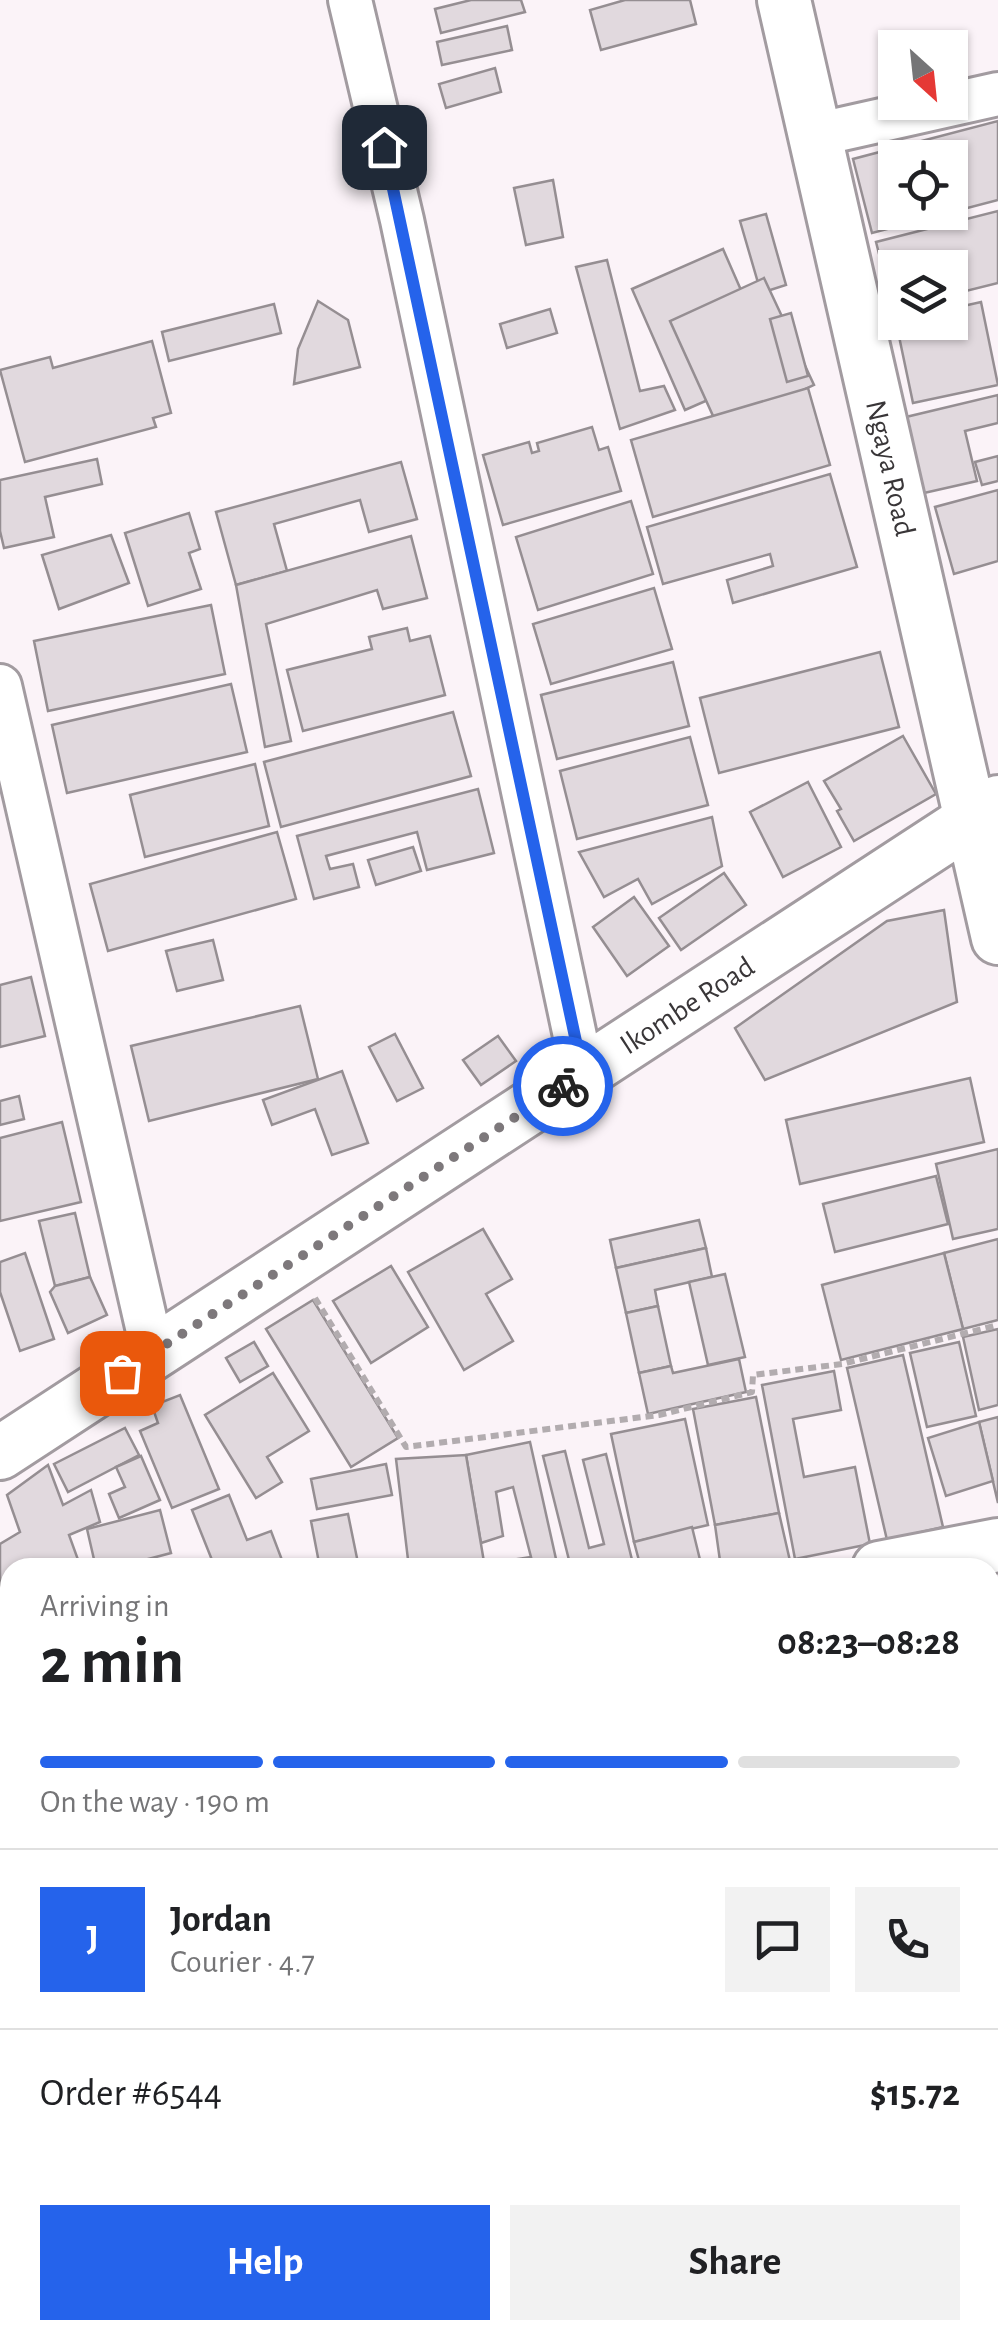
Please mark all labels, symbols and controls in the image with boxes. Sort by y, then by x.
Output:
north arrow [878,30,968,120]
map controls [878,30,968,340]
pin [342,105,427,190]
icon: home [357,120,412,175]
button: locate [878,140,968,230]
button: layers [878,250,968,340]
street label: Ngaya Road [860,397,920,539]
street label: Ikombe Road [615,951,760,1060]
courier [513,1036,613,1136]
icon: bike [536,1059,591,1114]
pin [80,1331,165,1416]
icon: bag [95,1346,150,1401]
text: Arriving in [40,1590,169,1622]
text: 08:23–08:28 [777,1624,960,1662]
text: 2 min [40,1630,184,1695]
text: On the way · 190 m [40,1786,270,1818]
button: chat [725,1887,830,1992]
button: phone [855,1887,960,1992]
text: Jordan [170,1901,272,1939]
text: J [86,1920,99,1958]
text: Courier · 4.7 [170,1946,315,1978]
text: Order #6544 [40,2075,222,2113]
text: $15.72 [870,2075,960,2113]
button: Help [40,2205,490,2320]
button: Share [510,2205,960,2320]

